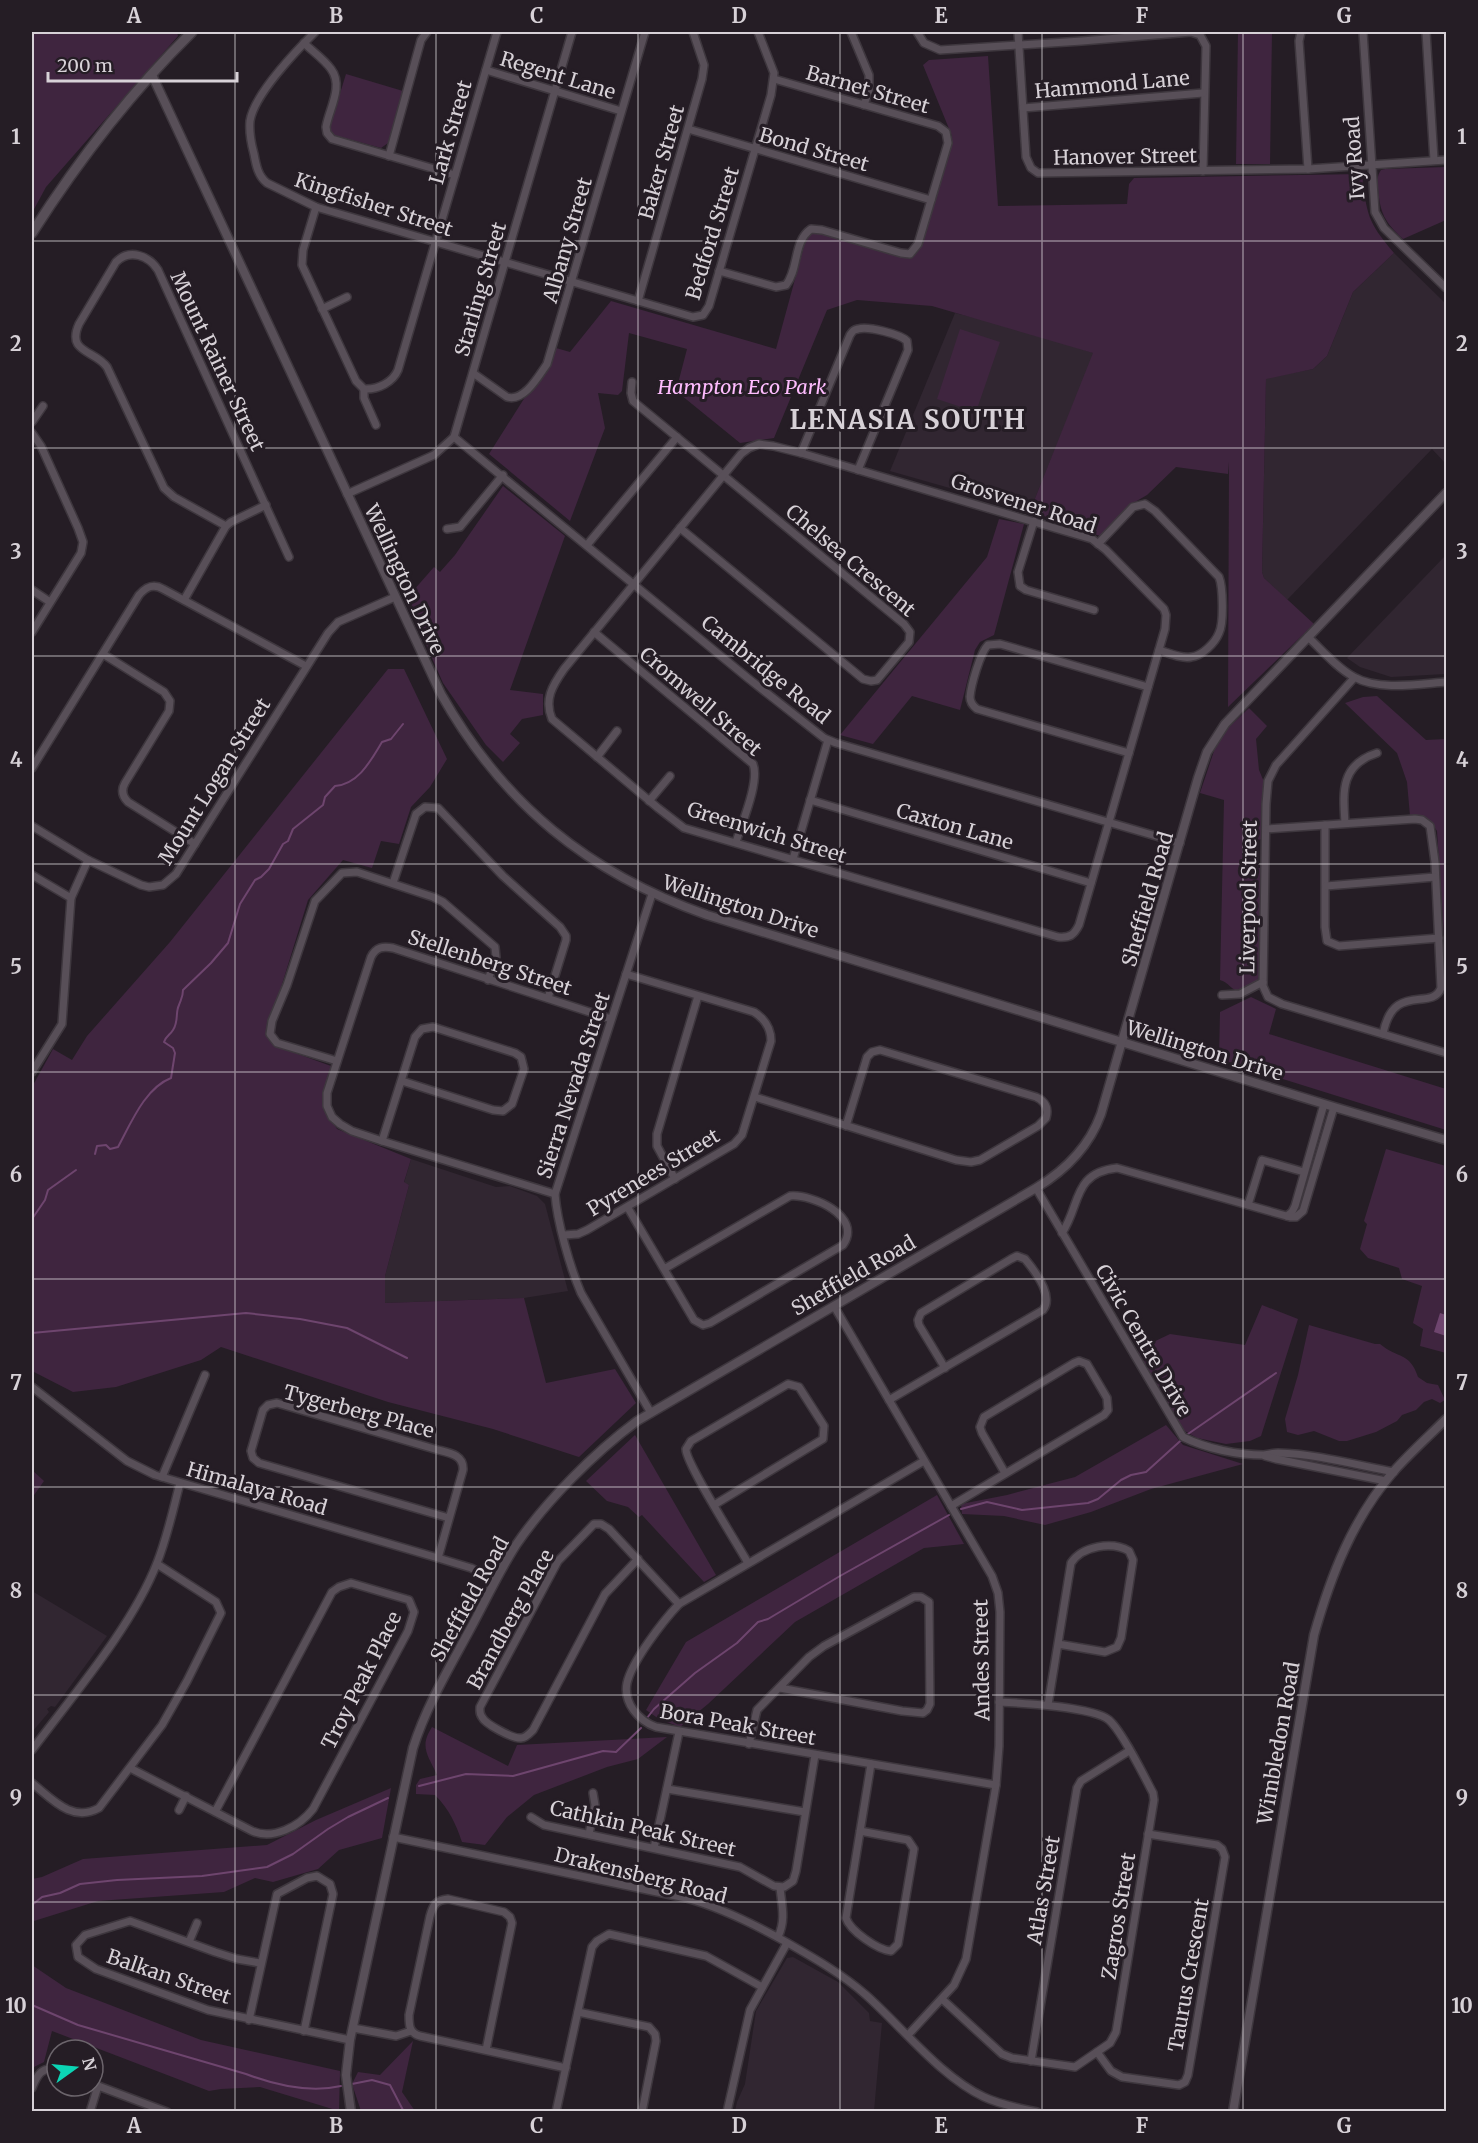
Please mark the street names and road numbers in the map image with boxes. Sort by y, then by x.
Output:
street label: Regent Lane [497,46,619,104]
street label: Barnet Street [803,59,933,119]
street label: Hammond Lane [1034,65,1190,103]
street label: Lark Street [423,77,477,187]
street label: Baker Street [633,102,689,222]
street label: Ivy Road [1339,115,1369,201]
street label: Bond Street [756,121,872,177]
street label: Hanover Street [1053,142,1197,170]
street label: Bedford Street [680,163,744,303]
street label: Kingfisher Street [292,167,456,241]
street label: Albany Street [537,174,597,307]
street label: Starling Street [449,219,511,359]
street label: Mount Rainer Street [165,267,271,455]
street label: Grosvener Road [948,468,1100,538]
street label: Wellington Drive [359,499,451,658]
street label: Chelsea Crescent [781,499,921,622]
street label: Cambridge Road [697,609,835,729]
street label: Cromwell Street [635,641,767,761]
street label: Mount Logan Street [153,693,275,869]
street label: Greenwich Street [684,796,850,868]
street label: Caxton Lane [894,797,1016,855]
street label: Liverpool Street [1234,820,1262,974]
street label: Sheffield Road [1116,829,1178,969]
street label: Wellington Drive [659,869,822,943]
street label: Stellenberg Street [405,924,575,1000]
street label: Sierra Nevada Street [531,988,615,1181]
street label: Wellington Drive [1123,1014,1286,1086]
street label: Pyrenees Street [582,1122,724,1221]
street label: Sheffield Road [786,1229,920,1321]
street label: Civic Centre Drive [1090,1260,1198,1420]
street label: Tygerberg Place [281,1379,437,1443]
street label: Himalaya Road [184,1456,330,1520]
street label: Sheffield Road [424,1532,514,1666]
street label: Brandberg Place [461,1545,559,1693]
street label: Andes Street [967,1599,995,1722]
street label: Troy Peak Place [316,1607,406,1753]
street label: Wimbledon Road [1251,1660,1305,1827]
street label: Bora Peak Street [658,1698,818,1750]
street label: Cathkin Peak Street [548,1794,739,1862]
street label: Atlas Street [1021,1833,1065,1947]
street label: Drakensberg Road [552,1841,730,1909]
street label: Zagros Street [1096,1851,1140,1981]
street label: Taurus Crescent [1162,1896,1214,2054]
street label: Balkan Street [104,1943,235,2009]

